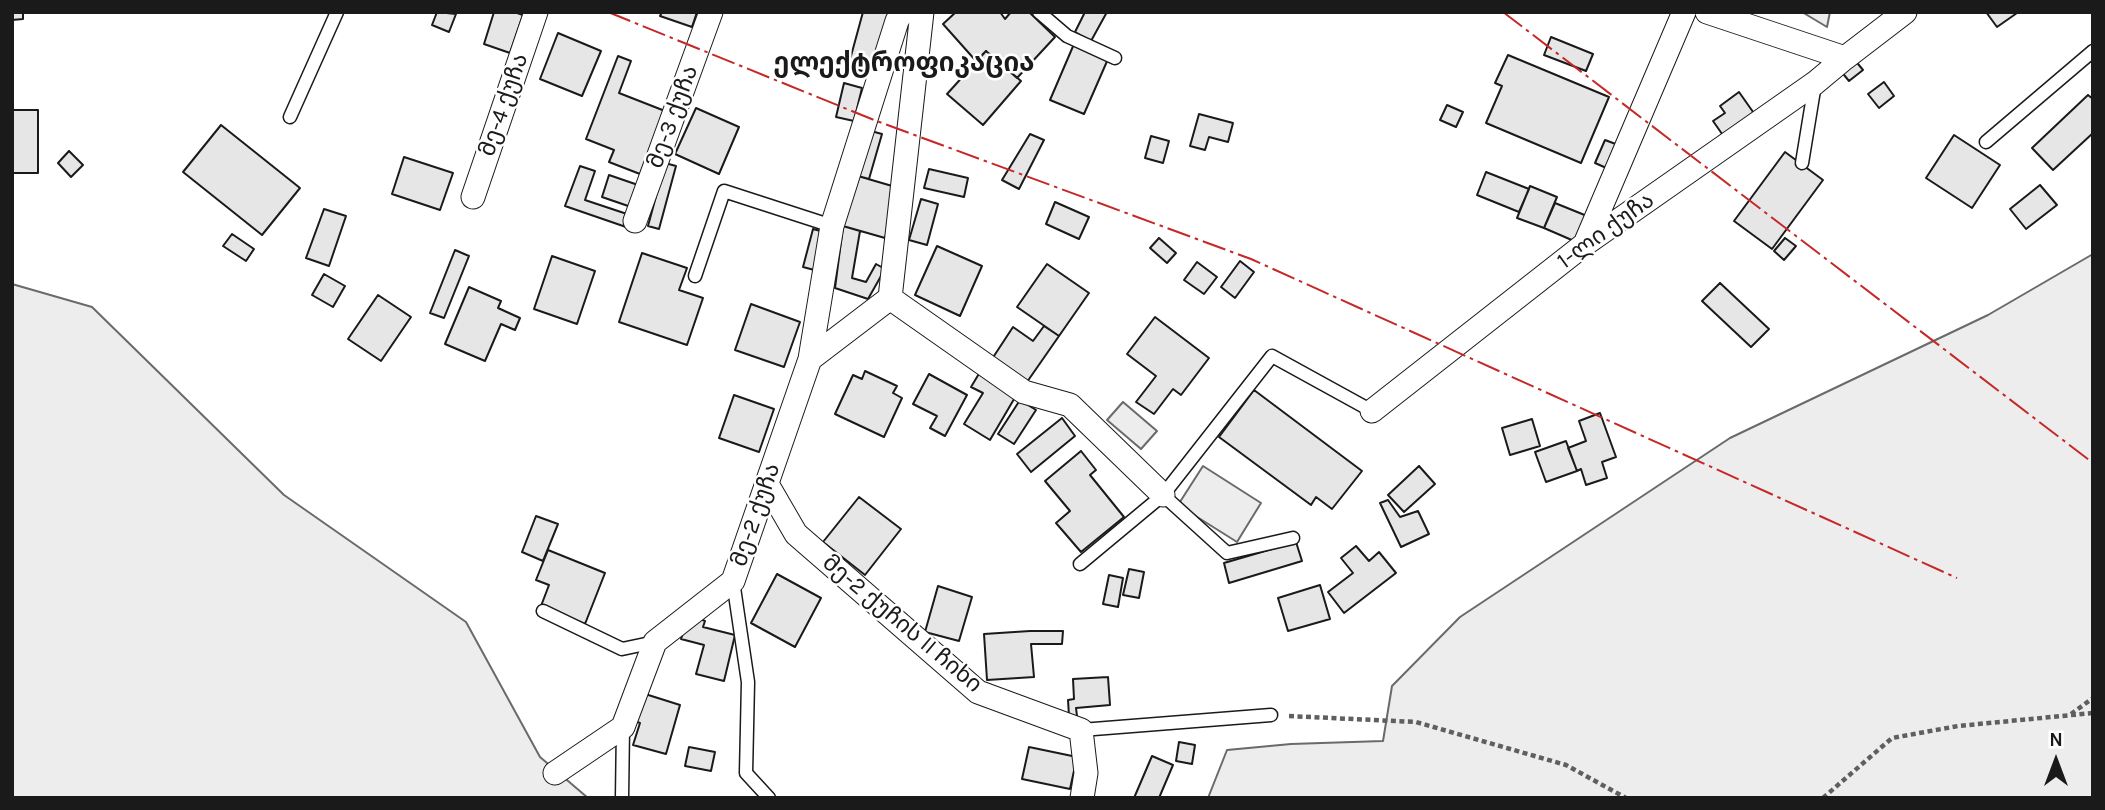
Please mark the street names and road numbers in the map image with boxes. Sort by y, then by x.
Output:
street label: მე-4 ქუჩა [474,50,534,160]
street label: მე-3 ქუჩა [642,62,704,172]
street label: 1-ლი ქუჩა [1552,187,1660,275]
street label: მე-2 ქუჩა [725,460,787,570]
street label: მე-2 ქუჩის II ჩიხი [817,549,987,699]

